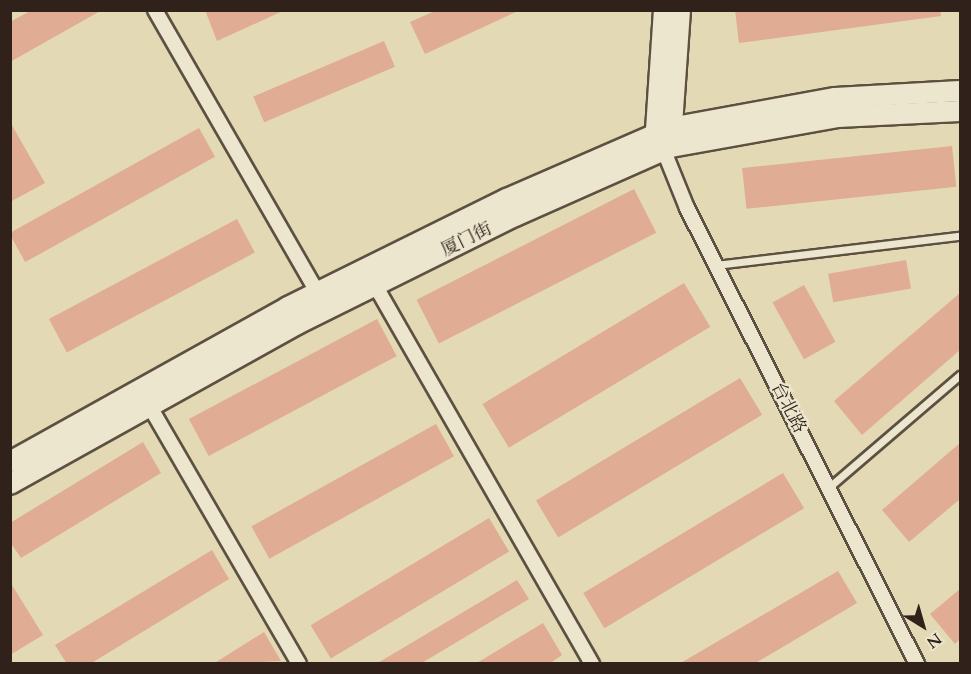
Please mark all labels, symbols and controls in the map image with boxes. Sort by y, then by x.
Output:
street label: 厦门街 [438,218,496,262]
street label: 台北路 [766,379,810,437]
north arrow [893,596,953,656]
text: N [922,627,946,653]

